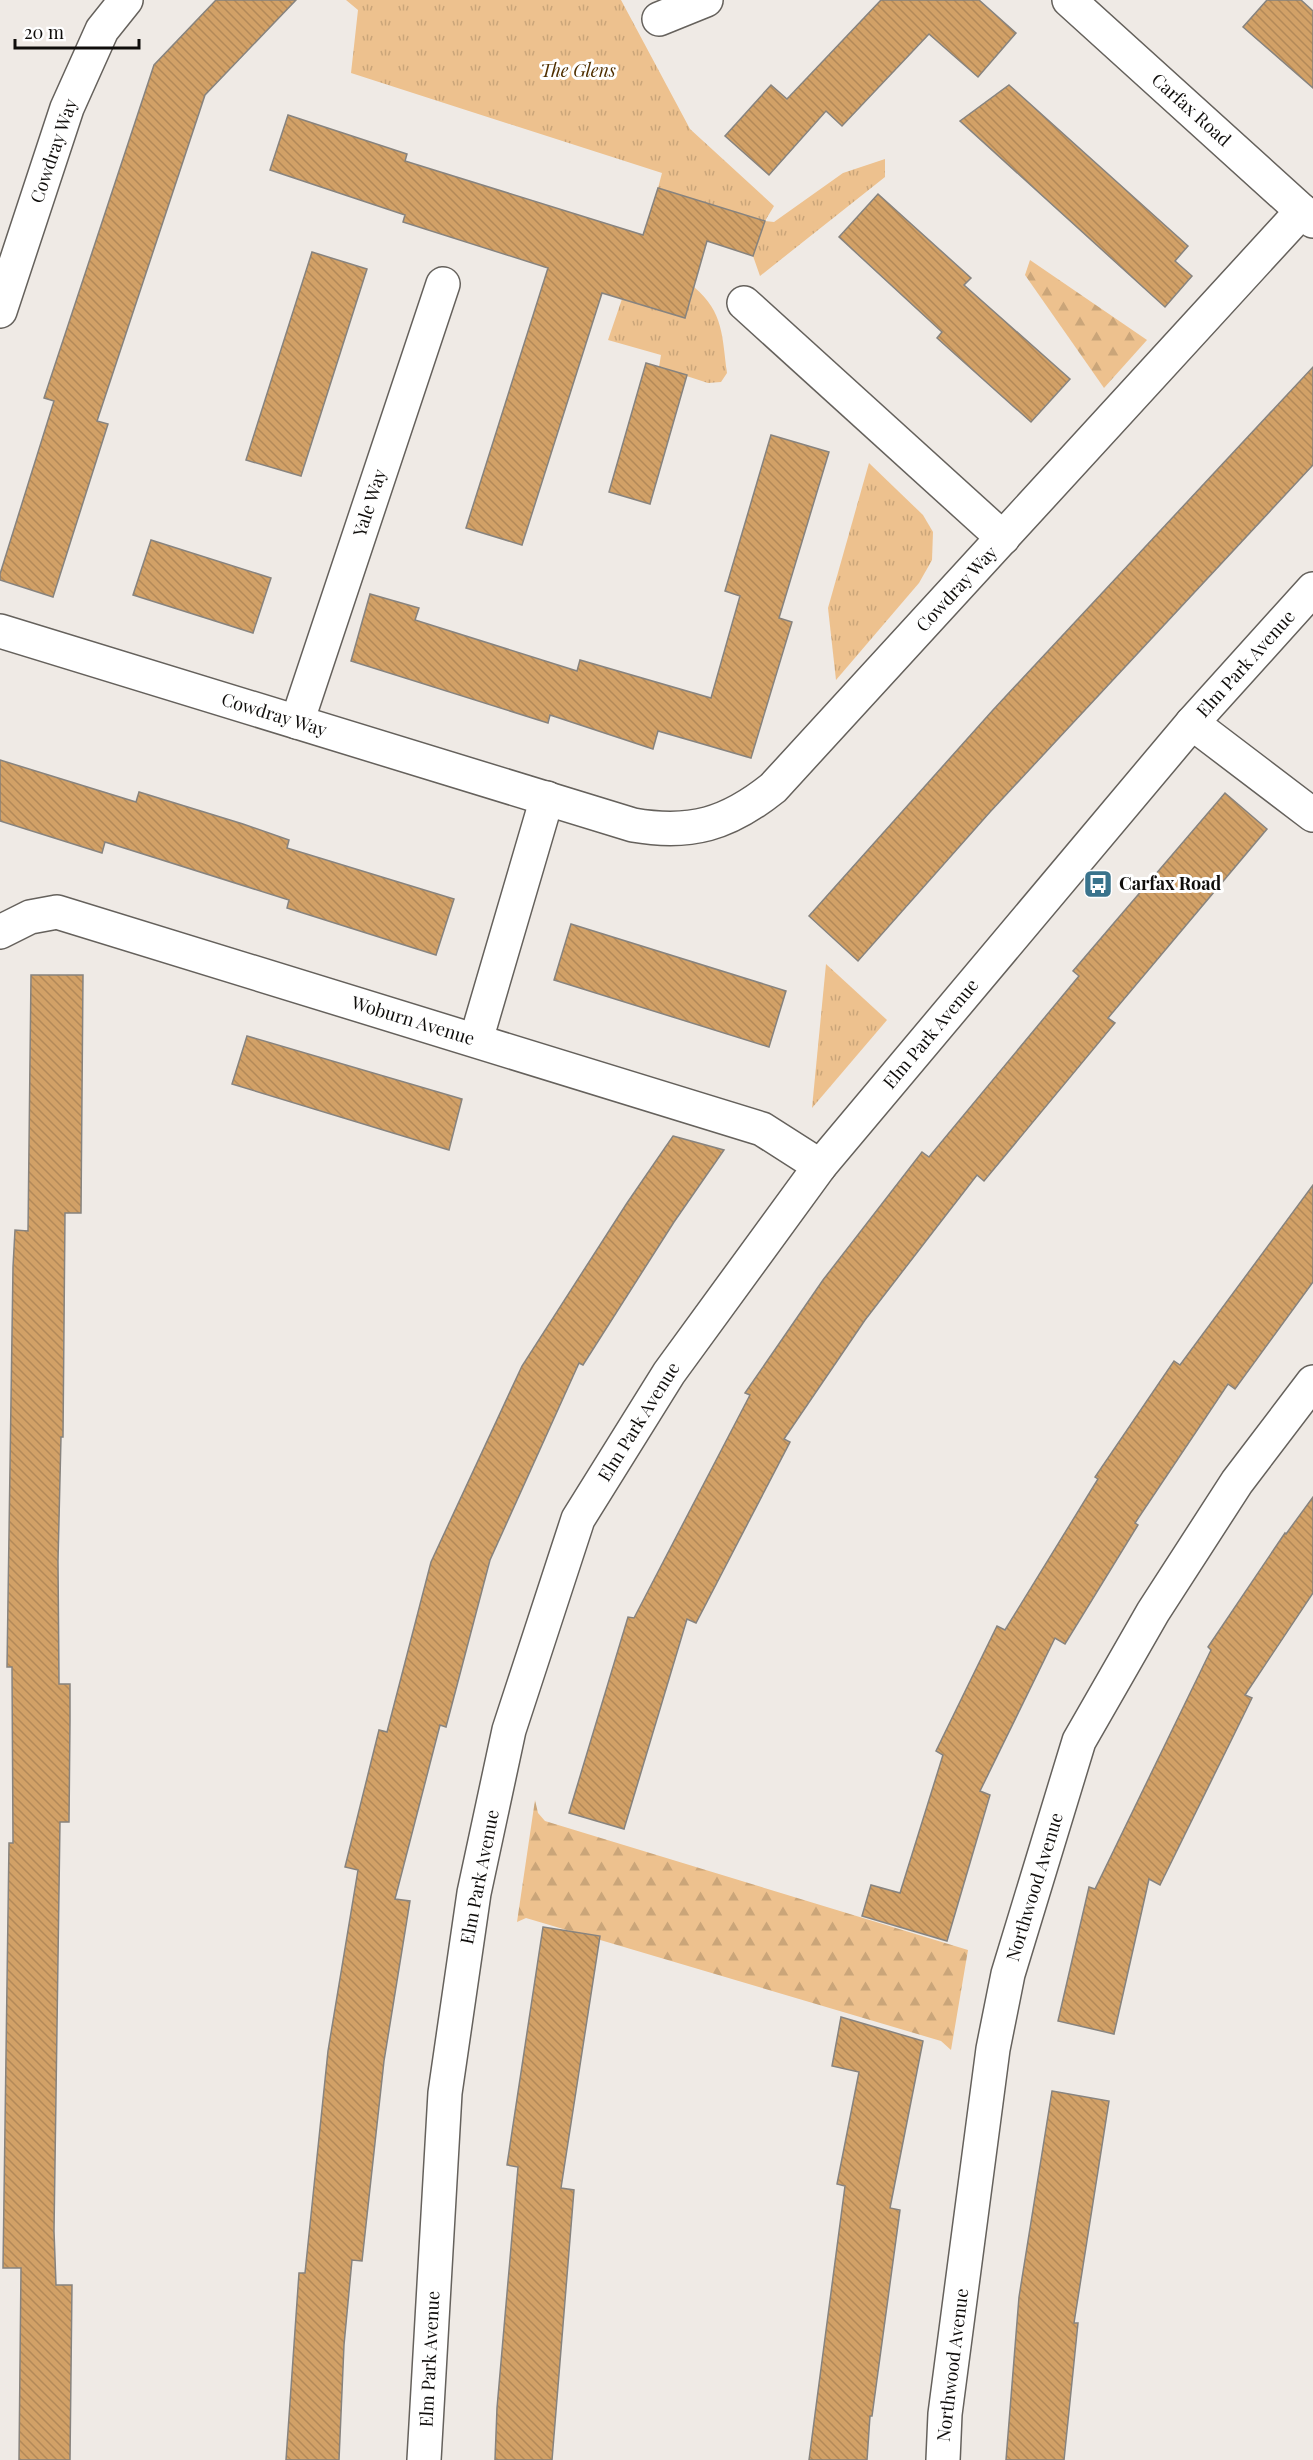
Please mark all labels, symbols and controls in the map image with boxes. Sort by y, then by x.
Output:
scale bar [15,12,140,50]
text: 20 m [24,20,64,44]
park label: The Glens [540,58,616,82]
street label: Carfax Road [1147,67,1237,152]
street label: Cowdray Way [24,95,82,206]
street label: Yale Way [347,466,391,541]
street label: Cowdray Way [910,540,1002,636]
street label: Elm Park Avenue [1191,605,1300,722]
street label: Cowdray Way [219,687,330,741]
bus stop icon: Carfax Road [1082,868,1114,900]
place label: Carfax Road [1119,871,1222,895]
street label: Elm Park Avenue [877,973,983,1093]
street label: Woburn Avenue [348,990,478,1050]
street label: Elm Park Avenue [592,1357,685,1486]
street label: Elm Park Avenue [454,1807,504,1946]
street label: Northwood Avenue [1000,1809,1068,1964]
street label: Northwood Avenue [931,2287,973,2443]
street label: Elm Park Avenue [413,2290,445,2428]

